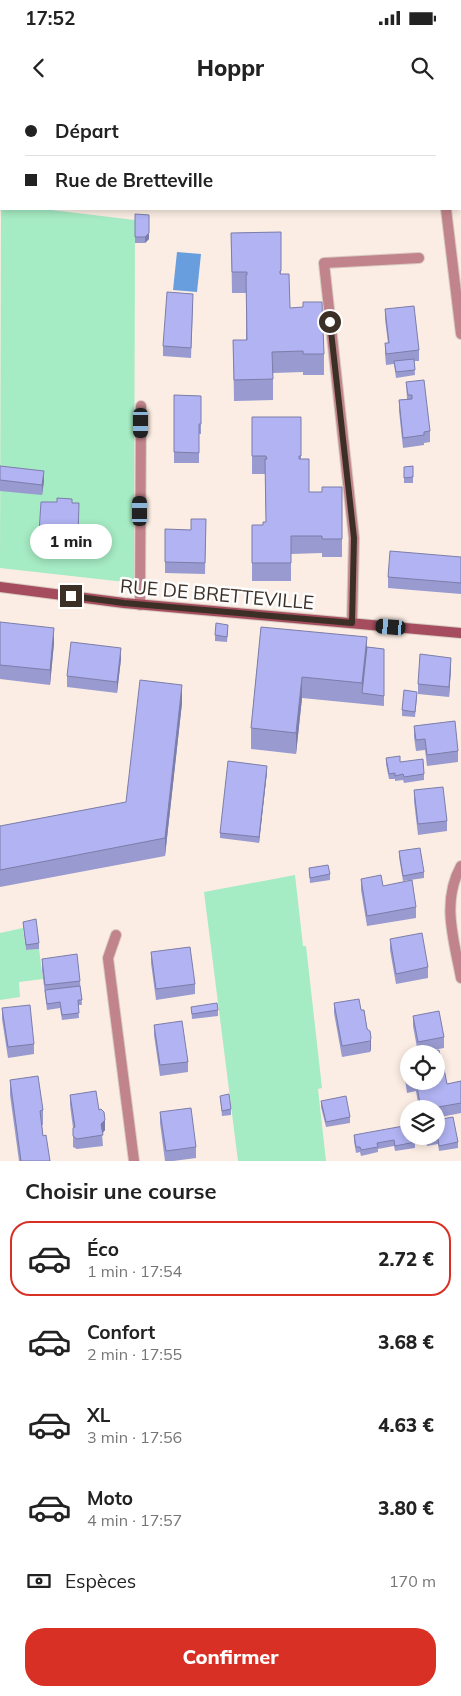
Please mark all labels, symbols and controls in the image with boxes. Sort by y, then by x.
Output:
text: 17:52 [25,6,75,30]
icon: back [25,54,53,82]
text: Hoppr [197,54,264,82]
icon: search [408,54,436,82]
text: Départ [55,119,119,143]
text: Rue de Bretteville [55,168,213,192]
route start [319,311,341,333]
car [133,408,148,438]
car [132,496,147,526]
callout: 1 min [30,524,112,558]
text: 1 min [50,531,92,551]
street label: RUE DE BRETTEVILLE [119,574,315,614]
route end [60,585,82,607]
car [375,618,406,636]
map controls [400,1045,445,1145]
button: locate [400,1045,445,1090]
button: layers [400,1100,445,1145]
text: Choisir une course [25,1177,217,1205]
icon: car [27,1236,72,1281]
text: Éco [87,1237,119,1261]
text: 2.72 € [378,1247,434,1271]
text: 1 min · 17:54 [87,1261,182,1281]
icon: car [27,1319,72,1364]
text: Confort [87,1320,155,1344]
text: 3.68 € [378,1330,434,1354]
text: 2 min · 17:55 [87,1344,182,1364]
icon: car [27,1402,72,1447]
text: XL [87,1403,110,1427]
text: 4.63 € [378,1413,434,1437]
text: 3 min · 17:56 [87,1427,182,1447]
icon: car [27,1485,72,1530]
text: Moto [87,1486,133,1510]
text: 3.80 € [378,1496,434,1520]
text: 4 min · 17:57 [87,1510,182,1530]
icon: cash [25,1567,53,1595]
text: Espèces [65,1569,136,1593]
text: 170 m [389,1571,436,1591]
button: Confirmer [25,1628,436,1686]

